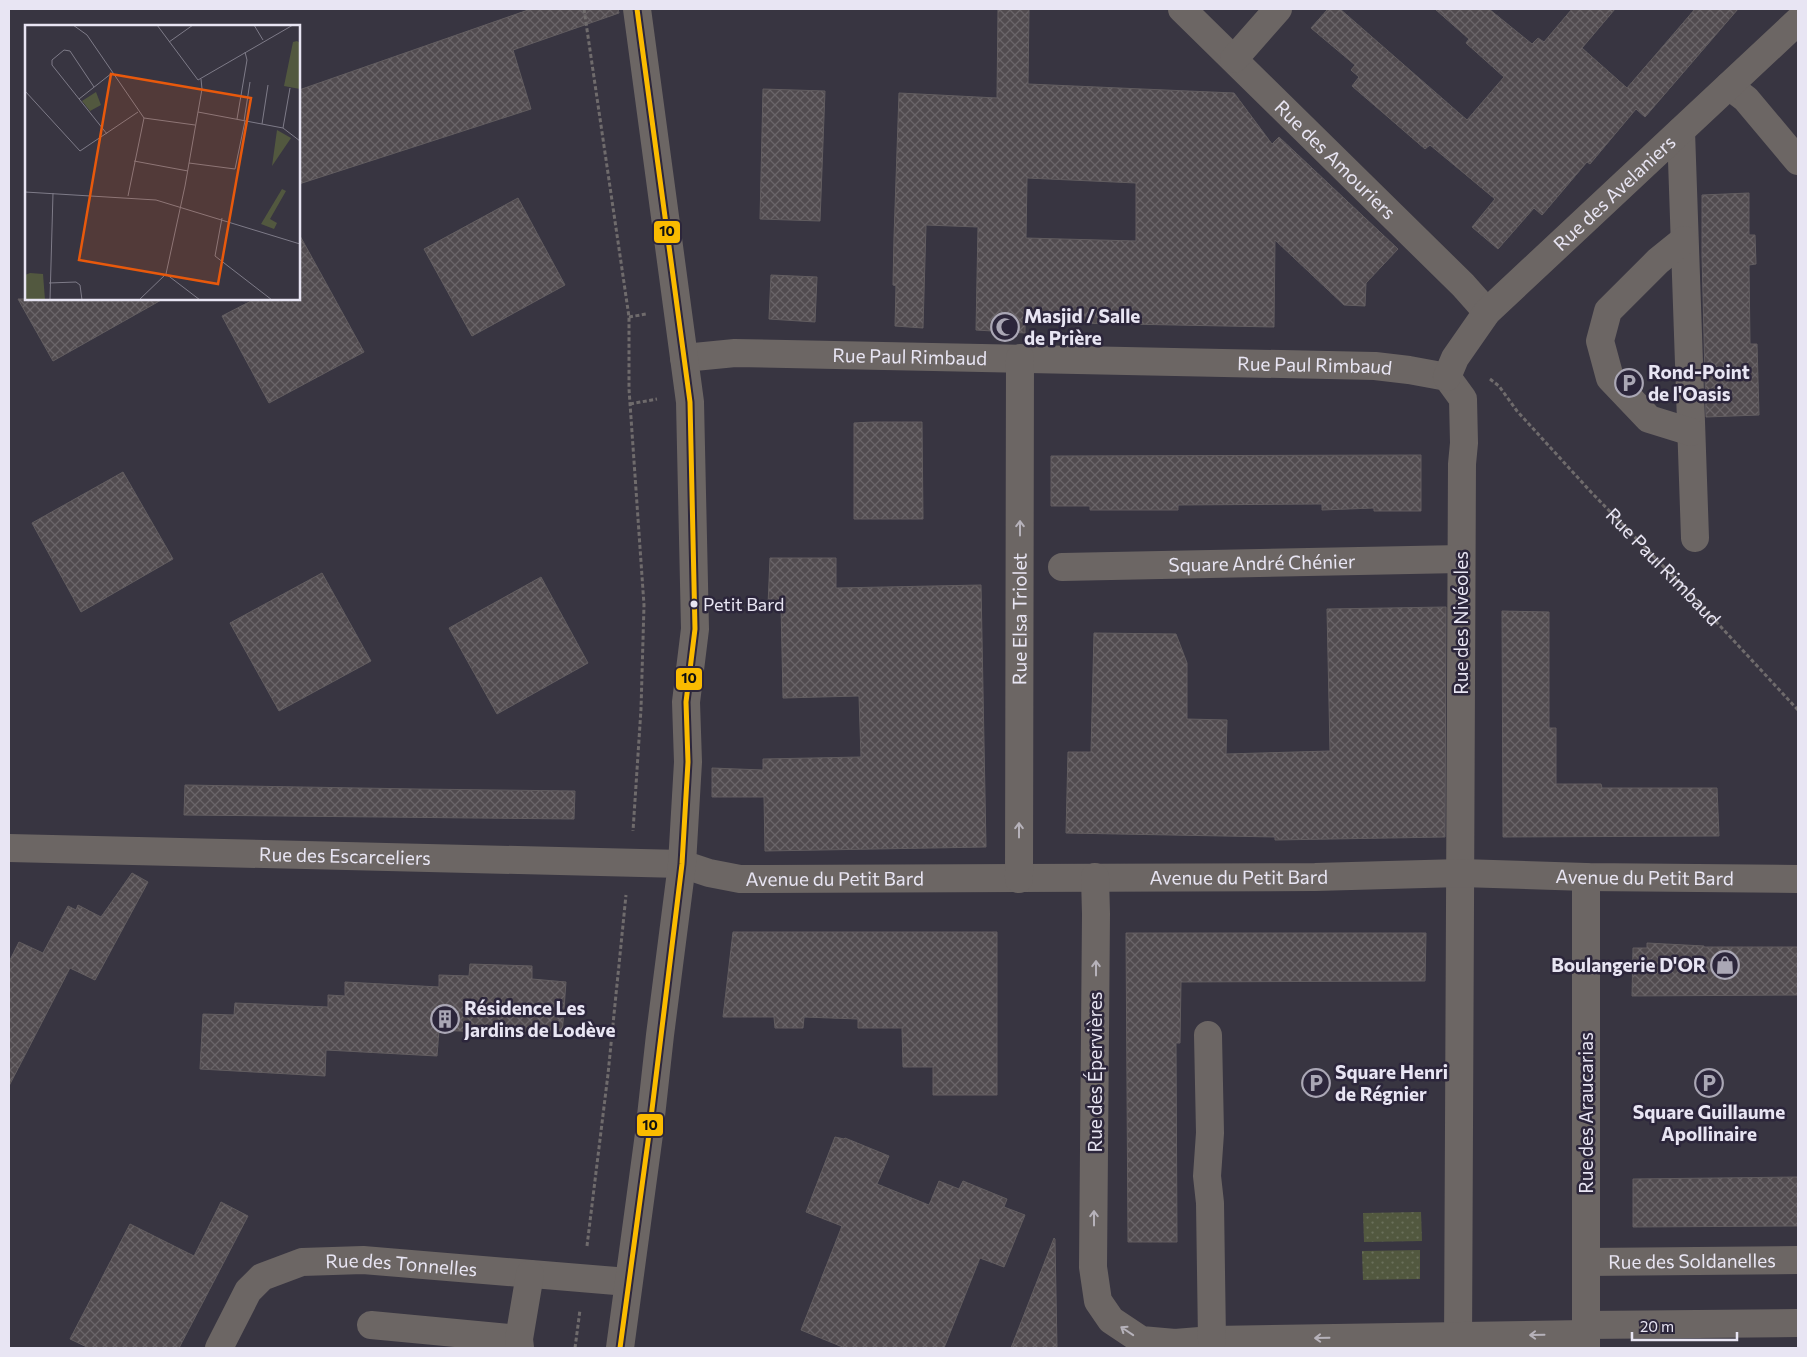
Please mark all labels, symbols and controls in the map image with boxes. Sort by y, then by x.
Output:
inset map [25,25,300,300]
street label: Rue des Amouriers [1270,95,1401,224]
street label: Rue des Avelaniers [1548,130,1680,255]
line badge: 10 [653,220,681,244]
text: 10 [659,222,675,239]
place label: Masjid / Salle de Prière [1024,304,1140,349]
mosque icon: Masjid / Salle de Prière [990,312,1020,342]
street label: Rue Paul Rimbaud [832,343,987,369]
street label: Rue Paul Rimbaud [1237,351,1393,379]
place label: Rond-Point de l'Oasis [1648,360,1750,405]
parking icon: Rond-Point de l'Oasis [1614,368,1644,398]
street label: Rue Paul Rimbaud [1602,503,1726,630]
one-way arrow [1015,520,1025,536]
street label: Square André Chénier [1168,549,1356,576]
street label: Rue des Nivéoles [1449,551,1472,695]
street label: Rue Elsa Triolet [1007,553,1031,685]
place label: Petit Bard [703,593,785,615]
marker: Petit Bard [689,599,699,609]
line badge: 10 [675,667,703,691]
text: 10 [681,669,697,686]
one-way arrow [1014,822,1024,838]
street label: Rue des Escarceliers [259,842,431,869]
street label: Avenue du Petit Bard [1555,864,1734,889]
street label: Avenue du Petit Bard [1150,865,1328,889]
street label: Avenue du Petit Bard [746,866,924,890]
shop icon: Boulangerie D'OR [1710,950,1740,980]
place label: Boulangerie D'OR [1551,953,1706,976]
one-way arrow [1091,961,1101,977]
street label: Rue des Épervières [1083,992,1106,1152]
place label: Résidence Les Jardins de Lodève [464,996,615,1041]
building icon: Résidence Les Jardins de Lodève [430,1004,460,1034]
street label: Rue des Araucarias [1574,1032,1597,1194]
place label: Square Henri de Régnier [1335,1060,1448,1105]
parking icon: Square Henri de Régnier [1301,1068,1331,1098]
parking icon: Square Guillaume Apollinaire [1694,1068,1724,1098]
place label: Square Guillaume Apollinaire [1633,1100,1785,1145]
line badge: 10 [636,1113,664,1137]
text: 10 [642,1116,658,1133]
one-way arrow [1089,1211,1099,1227]
street label: Rue des Tonnelles [325,1248,478,1280]
street label: Rue des Soldanelles [1608,1248,1776,1273]
scale bar [1632,1310,1737,1342]
text: 20 m [1640,1317,1674,1335]
one-way arrow [1121,1326,1135,1336]
one-way arrow [1529,1330,1546,1340]
one-way arrow [1314,1333,1330,1343]

